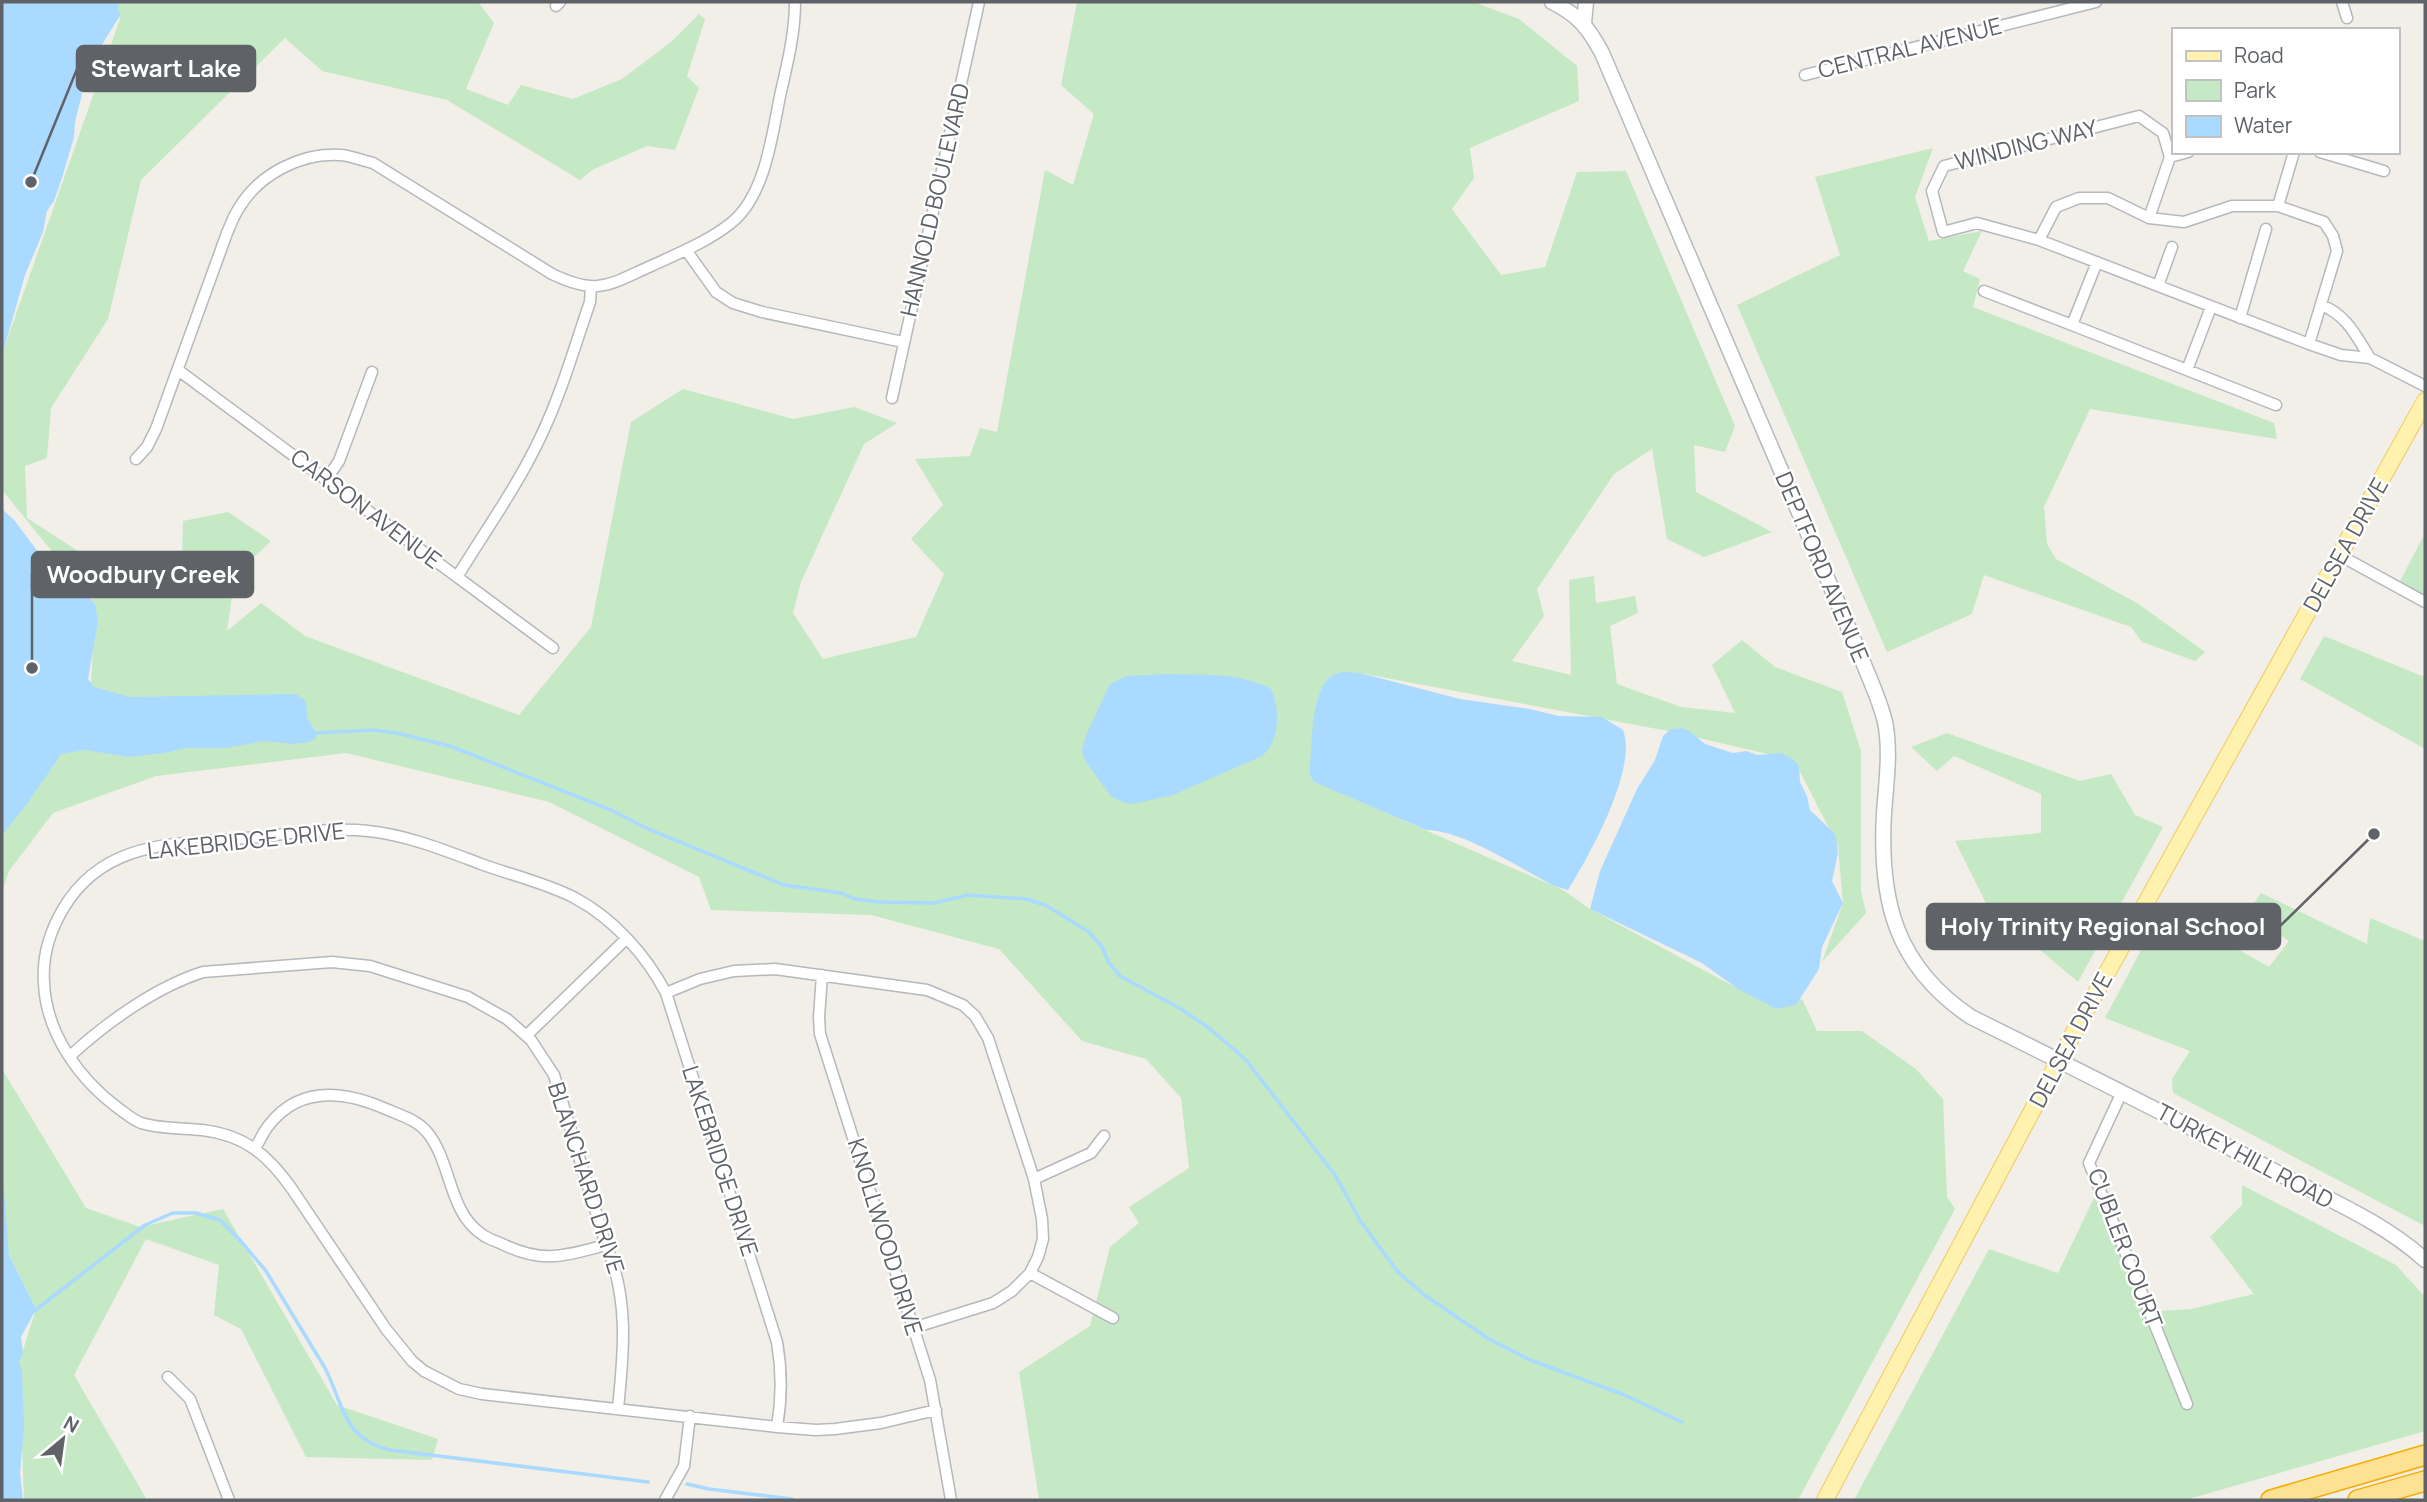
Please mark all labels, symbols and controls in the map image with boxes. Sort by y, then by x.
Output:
street label: CENTRAL AVENUE [1815,9,2005,85]
legend [2172,28,2399,154]
text: Road [2234,41,2284,69]
callout: Stewart Lake [77,46,255,91]
text: Stewart Lake [91,51,241,84]
text: Park [2234,76,2276,104]
street label: HANNOLD BOULEVARD [892,80,976,320]
street label: WINDING WAY [1951,111,2101,177]
text: Water [2234,111,2293,139]
street label: CARSON AVENUE [285,441,449,576]
street label: DEPTFORD AVENUE [1768,467,1877,667]
street label: DELSEA DRIVE [2295,472,2395,617]
callout: Woodbury Creek [32,552,253,597]
text: Woodbury Creek [47,557,240,590]
street label: LAKEBRIDGE DRIVE [145,814,346,866]
callout: Holy Trinity Regional School [1927,904,2280,949]
text: Holy Trinity Regional School [1941,909,2265,942]
street label: DELSEA DRIVE [2021,966,2119,1113]
street label: LAKEBRIDGE DRIVE [675,1061,767,1260]
street label: BLANCHARD DRIVE [541,1078,633,1278]
street label: TURKEY HILL ROAD [2151,1095,2340,1215]
street label: KNOLLWOOD DRIVE [841,1134,931,1339]
street label: CUBLER COURT [2081,1163,2171,1332]
north arrow [28,1404,98,1474]
text: N [59,1409,84,1439]

